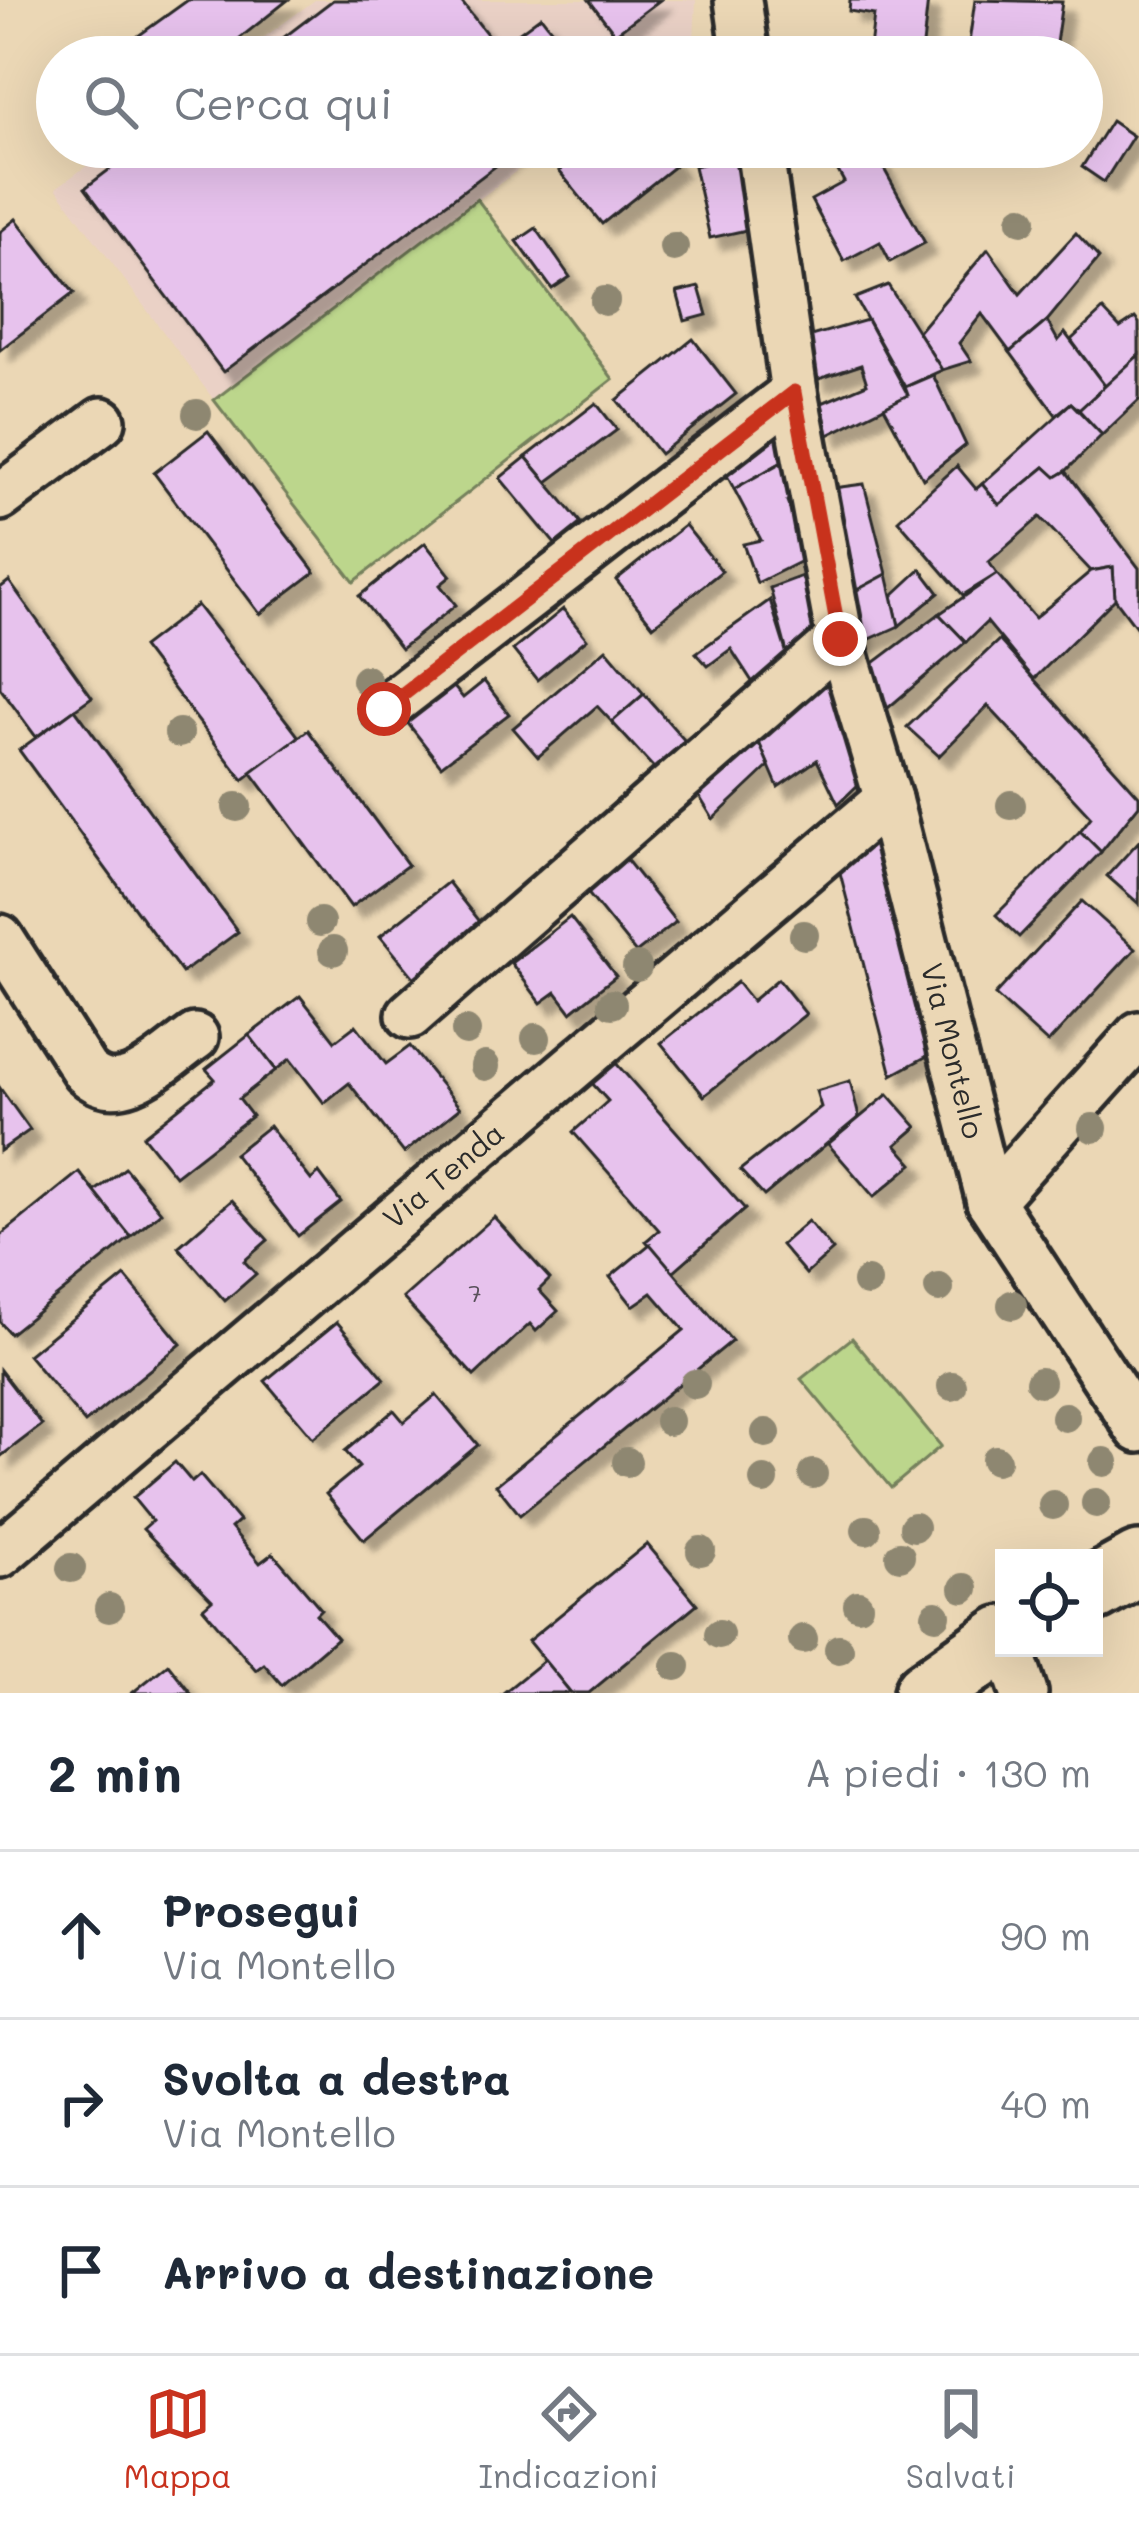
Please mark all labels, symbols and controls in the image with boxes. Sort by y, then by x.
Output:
search box [36,36,1103,168]
icon: search [78,69,144,135]
text: Cerca qui [174,73,393,131]
route end [813,612,867,666]
route start [357,682,411,736]
street label: Via Montello [913,958,995,1143]
street label: Via Tenda [374,1112,512,1237]
house number: 7 [468,1277,482,1308]
map controls [995,1549,1103,1657]
button: locate [995,1549,1103,1657]
text: 2 min [48,1738,182,1805]
text: A piedi · 130 m [805,1746,1091,1797]
text: Prosegui [162,1880,361,1938]
icon: ahead [48,1902,114,1968]
text: 90 m [1000,1909,1091,1960]
text: Via Montello [162,1938,396,1989]
text: Svolta a destra [162,2048,511,2106]
icon: right [48,2070,114,2136]
text: 40 m [1000,2077,1091,2128]
text: Via Montello [162,2106,396,2157]
icon: arrive [48,2238,114,2304]
text: Arrivo a destinazione [162,2242,654,2300]
tab: Mappa [123,2381,232,2496]
tab: Indicazioni [478,2381,659,2496]
tab: Salvati [905,2381,1016,2496]

